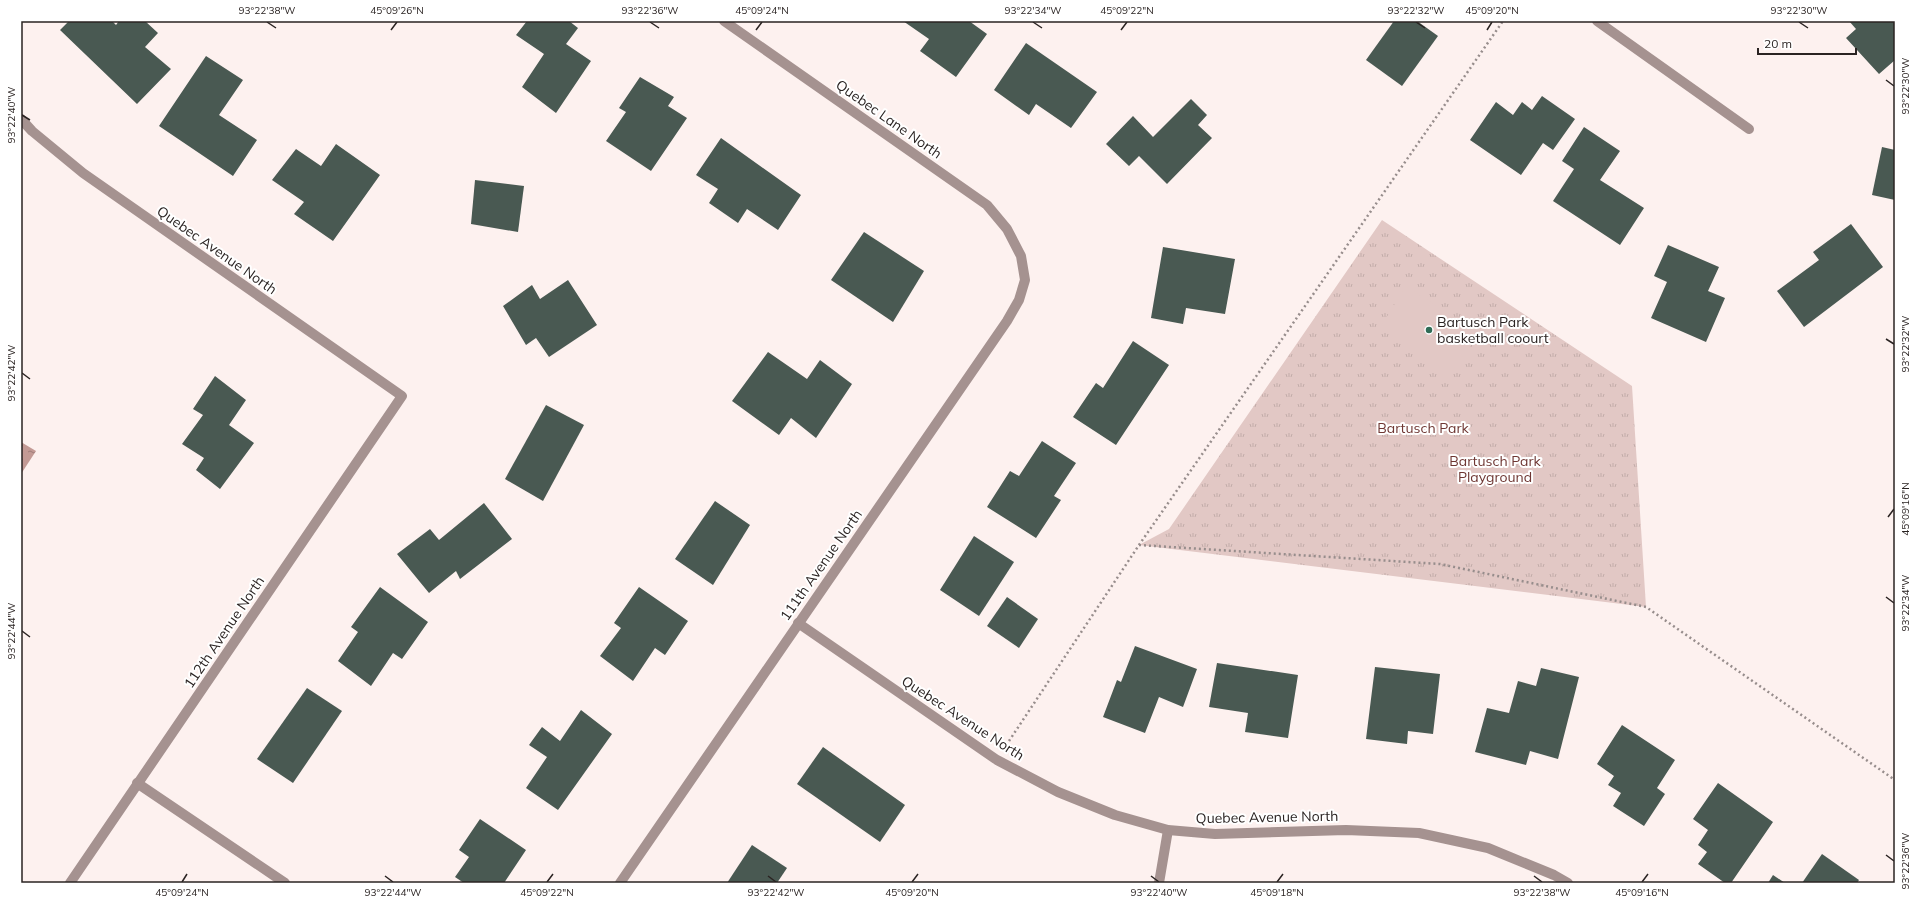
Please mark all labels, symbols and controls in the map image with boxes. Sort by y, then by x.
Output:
text: 93°22'38"W [239,4,295,17]
text: 45°09'26"N [370,4,424,17]
text: 93°22'36"W [622,4,678,17]
text: 45°09'24"N [735,4,789,17]
text: 93°22'34"W [1005,4,1061,17]
text: 45°09'22"N [1100,4,1154,17]
text: 93°22'32"W [1388,4,1444,17]
text: 45°09'20"N [1465,4,1519,17]
text: 93°22'30"W [1771,4,1827,17]
scale bar [1758,30,1856,56]
text: 20 m [1764,36,1792,51]
text: 93°22'30"W [1899,58,1912,114]
street label: Quebec Lane North [832,76,946,162]
text: 93°22'40"W [5,87,18,143]
street label: Quebec Avenue North [153,202,281,298]
place label: Bartusch Park basketball coourt [1437,313,1549,347]
text: 93°22'32"W [1899,316,1912,372]
marker: Bartusch Park basketball coourt [1424,325,1434,335]
text: 93°22'42"W [5,345,18,401]
park label: Bartusch Park [1377,419,1470,437]
park label: Bartusch Park Playground [1449,452,1542,486]
text: 45°09'16"N [1899,482,1912,536]
street label: 111th Avenue North [776,506,866,624]
street label: 112th Avenue North [180,573,268,691]
text: 93°22'34"W [1899,575,1912,631]
text: 93°22'44"W [5,603,18,659]
street label: Quebec Avenue North [898,672,1028,764]
street label: Quebec Avenue North [1196,807,1338,827]
text: 93°22'36"W [1899,833,1912,889]
text: 45°09'24"N [155,886,209,899]
text: 93°22'44"W [365,886,421,899]
text: 45°09'22"N [520,886,574,899]
text: 93°22'42"W [748,886,804,899]
text: 45°09'20"N [885,886,939,899]
text: 93°22'40"W [1131,886,1187,899]
text: 45°09'18"N [1250,886,1304,899]
text: 93°22'38"W [1514,886,1570,899]
text: 45°09'16"N [1615,886,1669,899]

